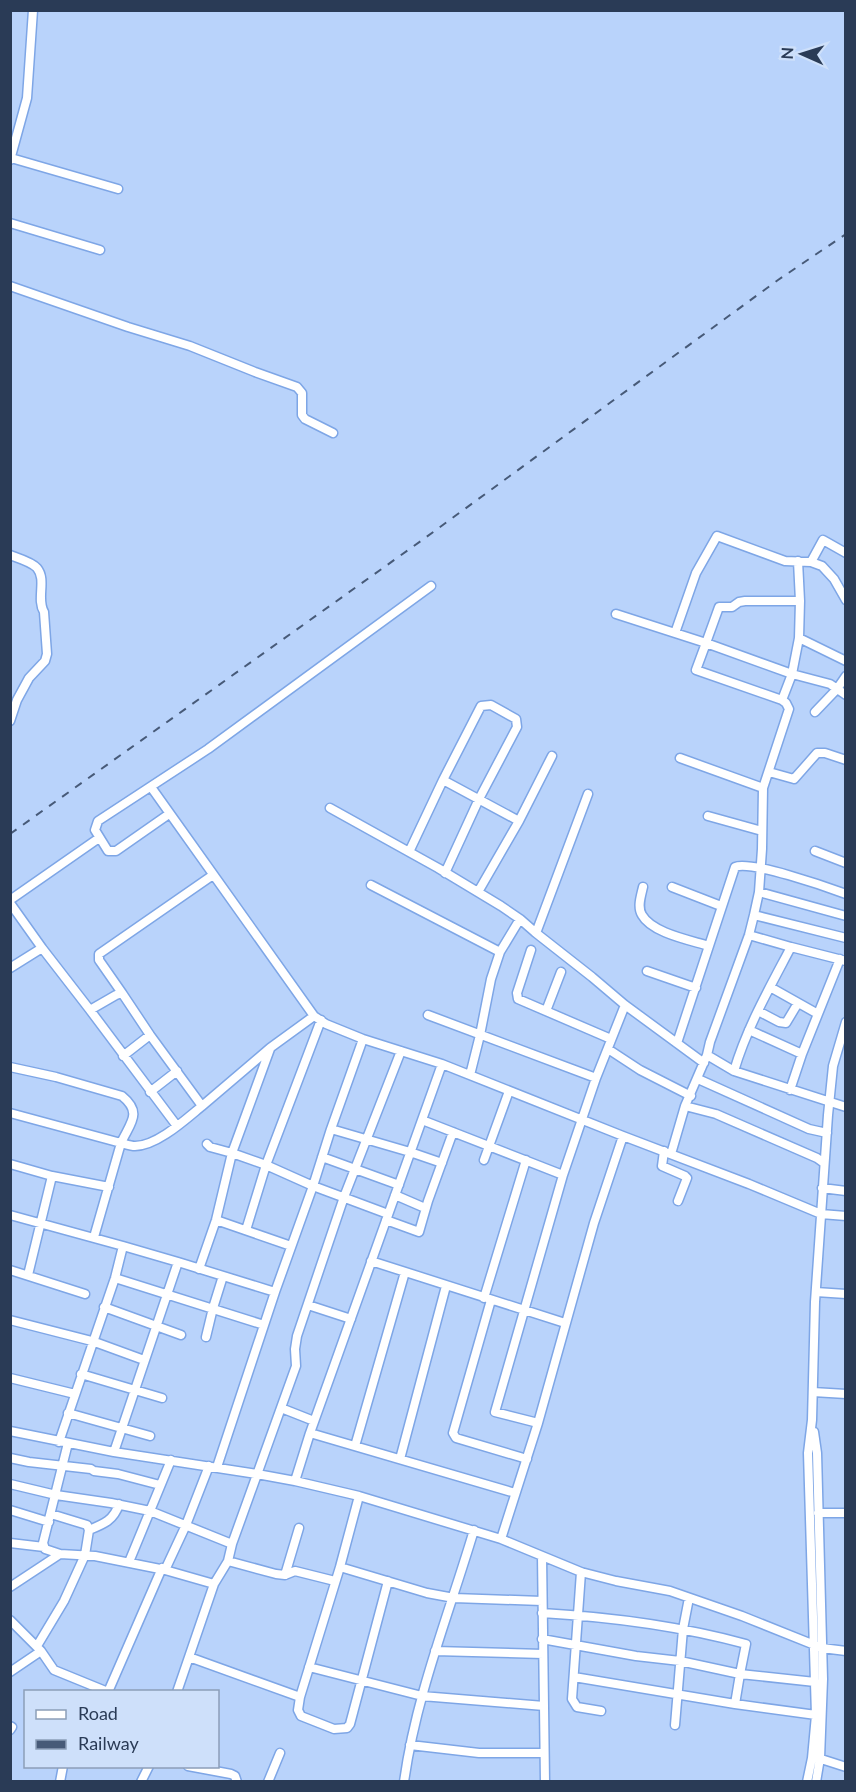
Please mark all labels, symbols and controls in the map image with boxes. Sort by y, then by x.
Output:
north arrow [772,24,832,84]
text: N [777,47,796,60]
legend [24,1690,219,1768]
text: Road [78,1702,118,1724]
text: Railway [78,1732,139,1754]

